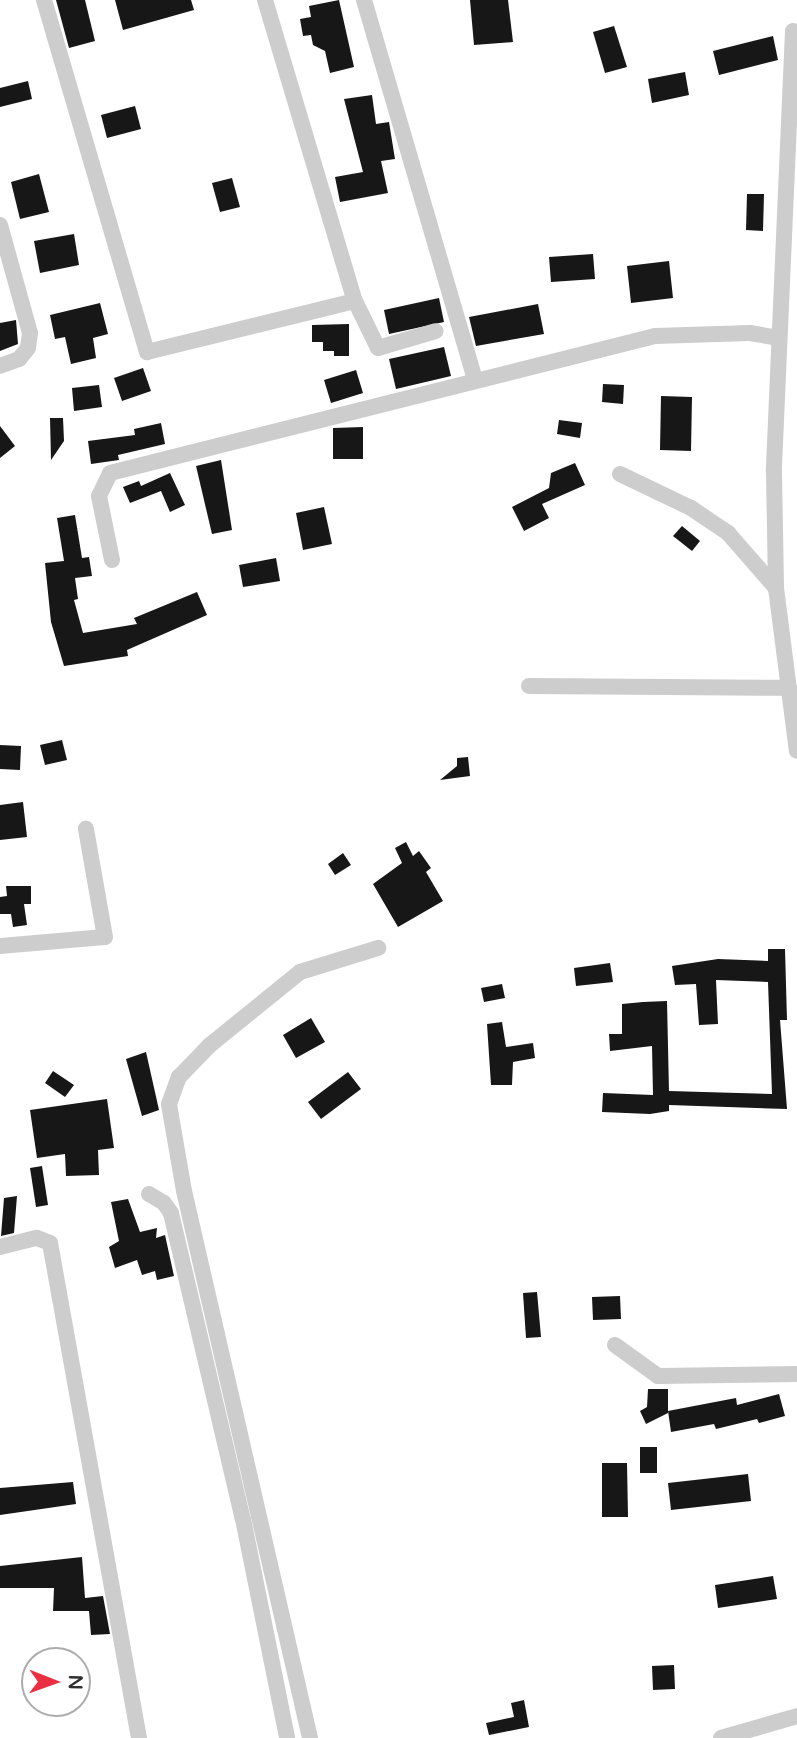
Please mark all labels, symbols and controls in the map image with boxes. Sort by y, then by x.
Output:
north arrow [21,1647,91,1717]
text: N [64,1675,86,1690]

